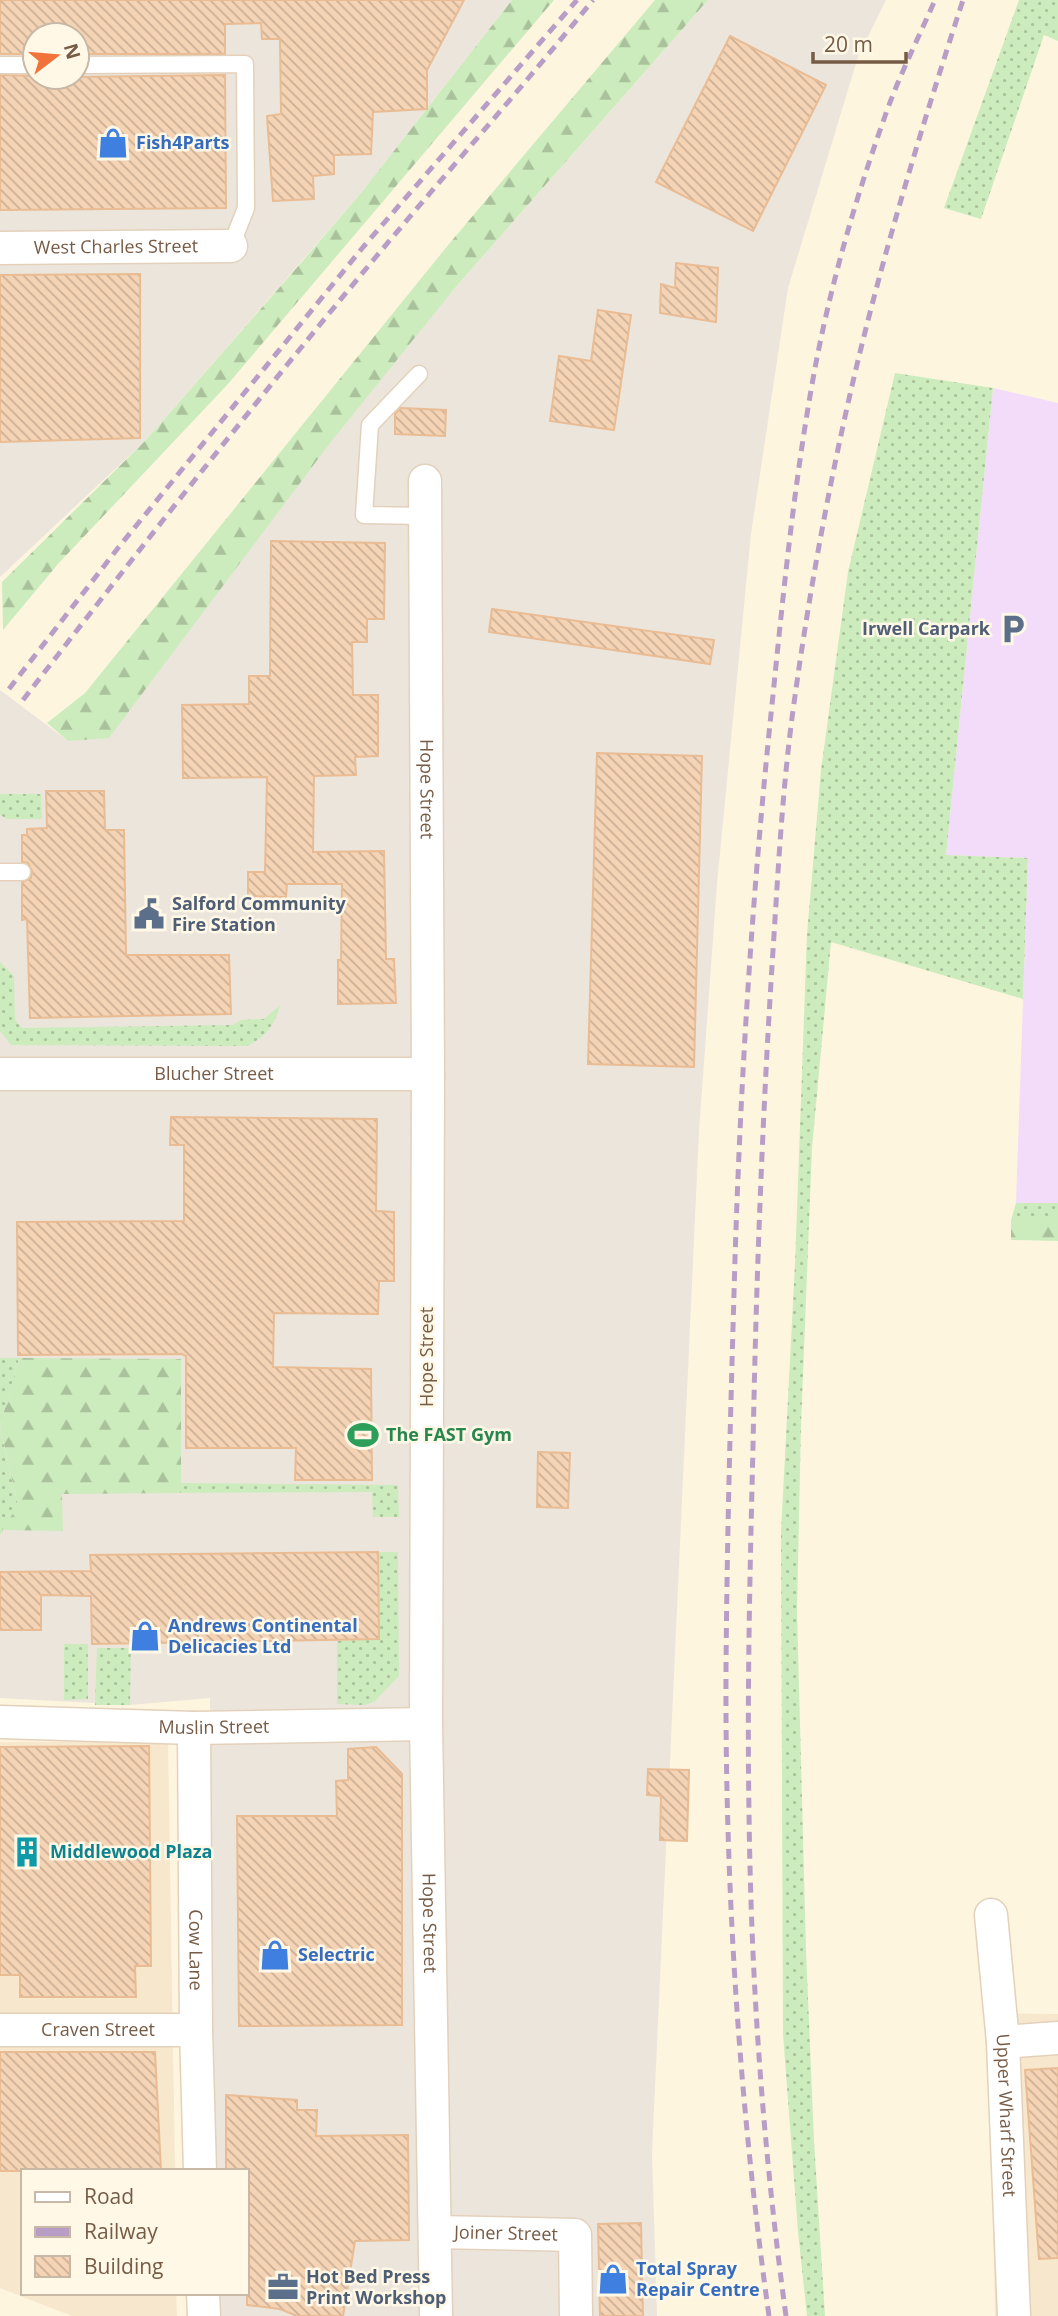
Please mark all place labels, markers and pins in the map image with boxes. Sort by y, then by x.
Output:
shop icon: Fish4Parts [96,126,130,160]
place label: Fish4Parts [136,130,230,154]
parking icon: Irwell Carpark [996,612,1030,646]
place label: Irwell Carpark [862,616,991,640]
place label: Salford Community Fire Station [172,891,347,936]
public building icon: Salford Community Fire Station [132,897,166,931]
sports icon: The FAST Gym [346,1418,380,1452]
place label: The FAST Gym [386,1422,512,1446]
place label: Andrews Continental Delicacies Ltd [168,1613,358,1658]
shop icon: Andrews Continental Delicacies Ltd [128,1619,162,1653]
building icon: Middlewood Plaza [10,1835,44,1869]
place label: Middlewood Plaza [50,1839,212,1863]
shop icon: Selectric [258,1938,292,1972]
place label: Selectric [298,1942,375,1966]
place label: Total Spray Repair Centre [636,2256,760,2301]
shop icon: Total Spray Repair Centre [596,2262,630,2296]
place label: Hot Bed Press Print Workshop [306,2264,446,2309]
office icon: Hot Bed Press Print Workshop [266,2270,300,2304]

